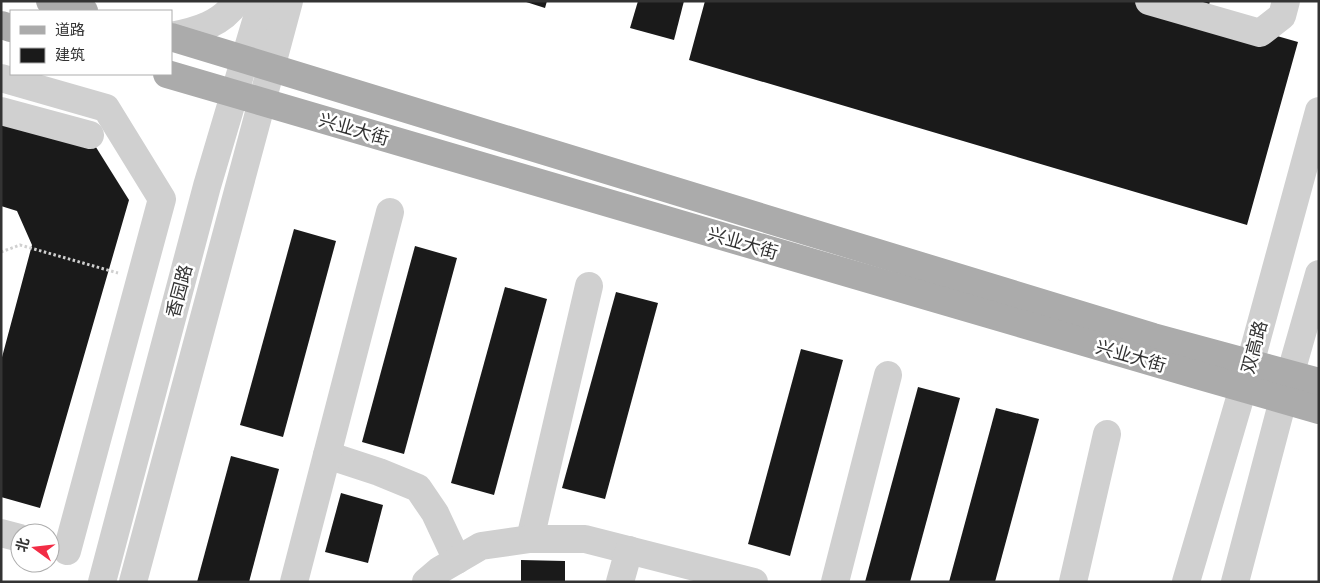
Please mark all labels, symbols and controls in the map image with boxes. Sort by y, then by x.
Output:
legend [10,10,172,75]
text: 道路 [55,19,85,40]
text: 建筑 [55,44,85,65]
street label: 兴业大街 [316,107,392,151]
street label: 兴业大街 [705,221,781,265]
street label: 香园路 [160,262,198,320]
street label: 双高路 [1235,318,1273,376]
street label: 兴业大街 [1093,334,1169,378]
north arrow [10,523,60,573]
text: 北 [11,535,34,554]

